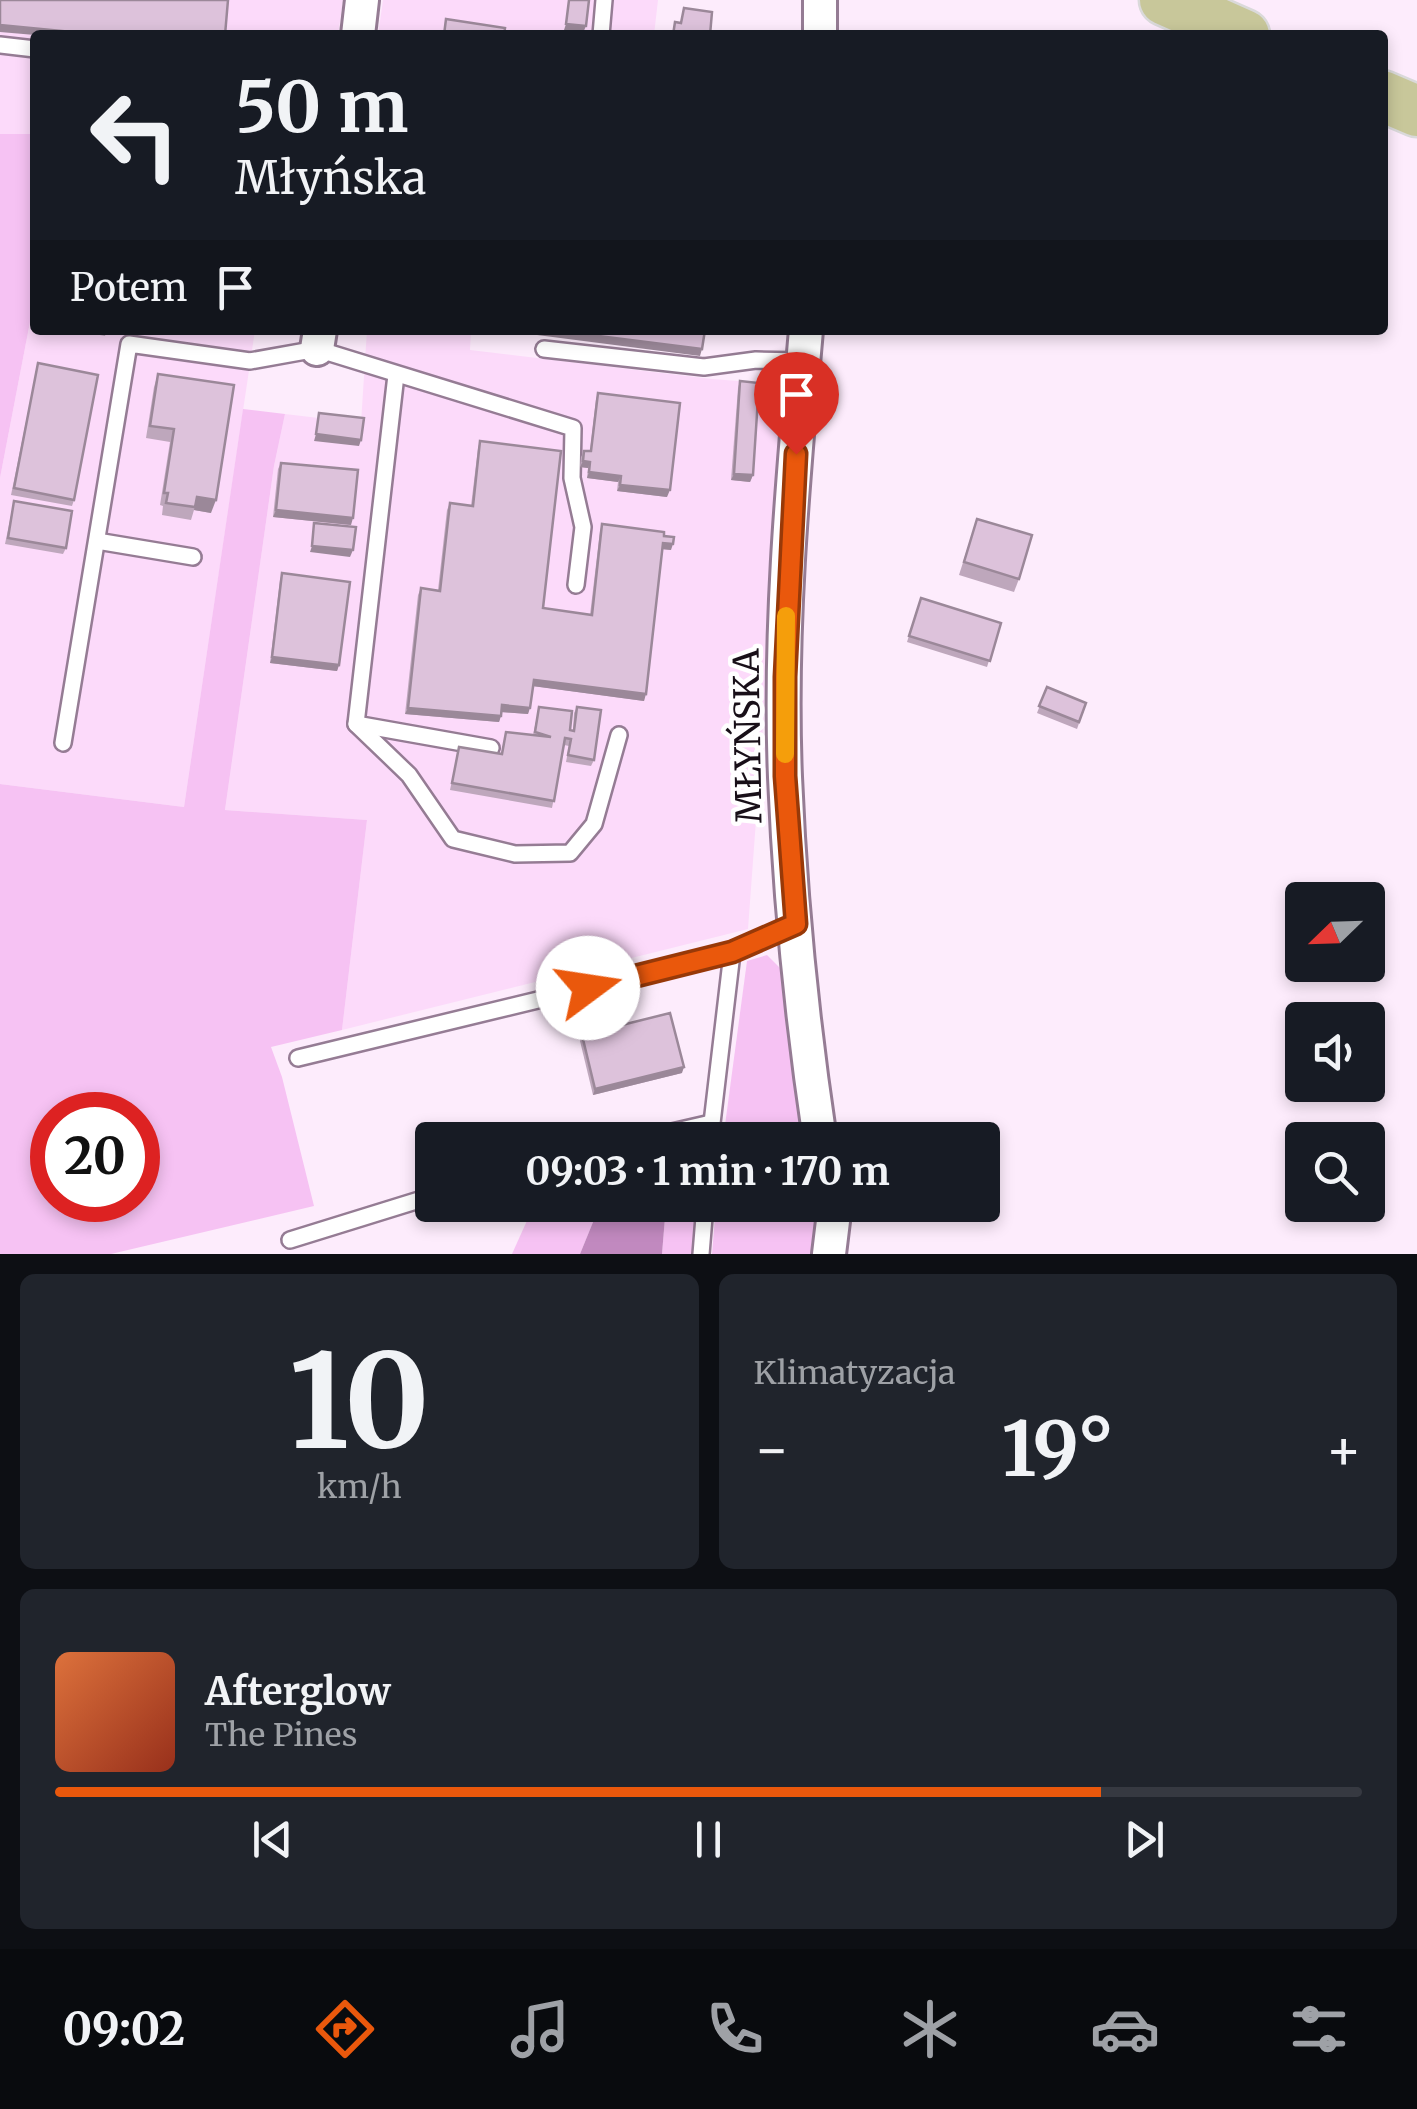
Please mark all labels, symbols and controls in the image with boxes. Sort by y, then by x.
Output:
text: 50 m [235,63,408,151]
icon: left [70,70,200,200]
text: Młyńska [235,150,426,206]
icon: arrive [208,260,263,315]
text: Potem [70,264,188,311]
pin [754,352,839,455]
icon: arrive [769,367,824,422]
street label: MŁYŃSKA [723,648,772,824]
north arrow [1285,882,1385,982]
map controls [1285,882,1385,1222]
position arrow [536,936,640,1040]
button: sound [1285,1002,1385,1102]
speed limit sign: 20 [30,1092,160,1222]
button: search [1285,1122,1385,1222]
text: 09:03 · 1 min · 170 m [525,1148,890,1195]
text: 10 [289,1320,430,1483]
text: Klimatyzacja [754,1353,955,1393]
text: 19° [1002,1402,1114,1496]
text: − [754,1415,790,1484]
text: + [1325,1415,1362,1484]
text: km/h [317,1467,402,1507]
text: Afterglow [205,1668,391,1715]
text: The Pines [205,1715,357,1755]
icon: previous [245,1812,300,1867]
icon: pause [681,1812,736,1867]
icon: next [1117,1812,1172,1867]
icon: directions [310,1994,380,2064]
icon: music [505,1994,575,2064]
icon: phone [700,1994,770,2064]
icon: climate [895,1994,965,2064]
icon: car [1090,1994,1160,2064]
icon: filters [1284,1994,1354,2064]
text: 09:02 [62,2001,185,2057]

